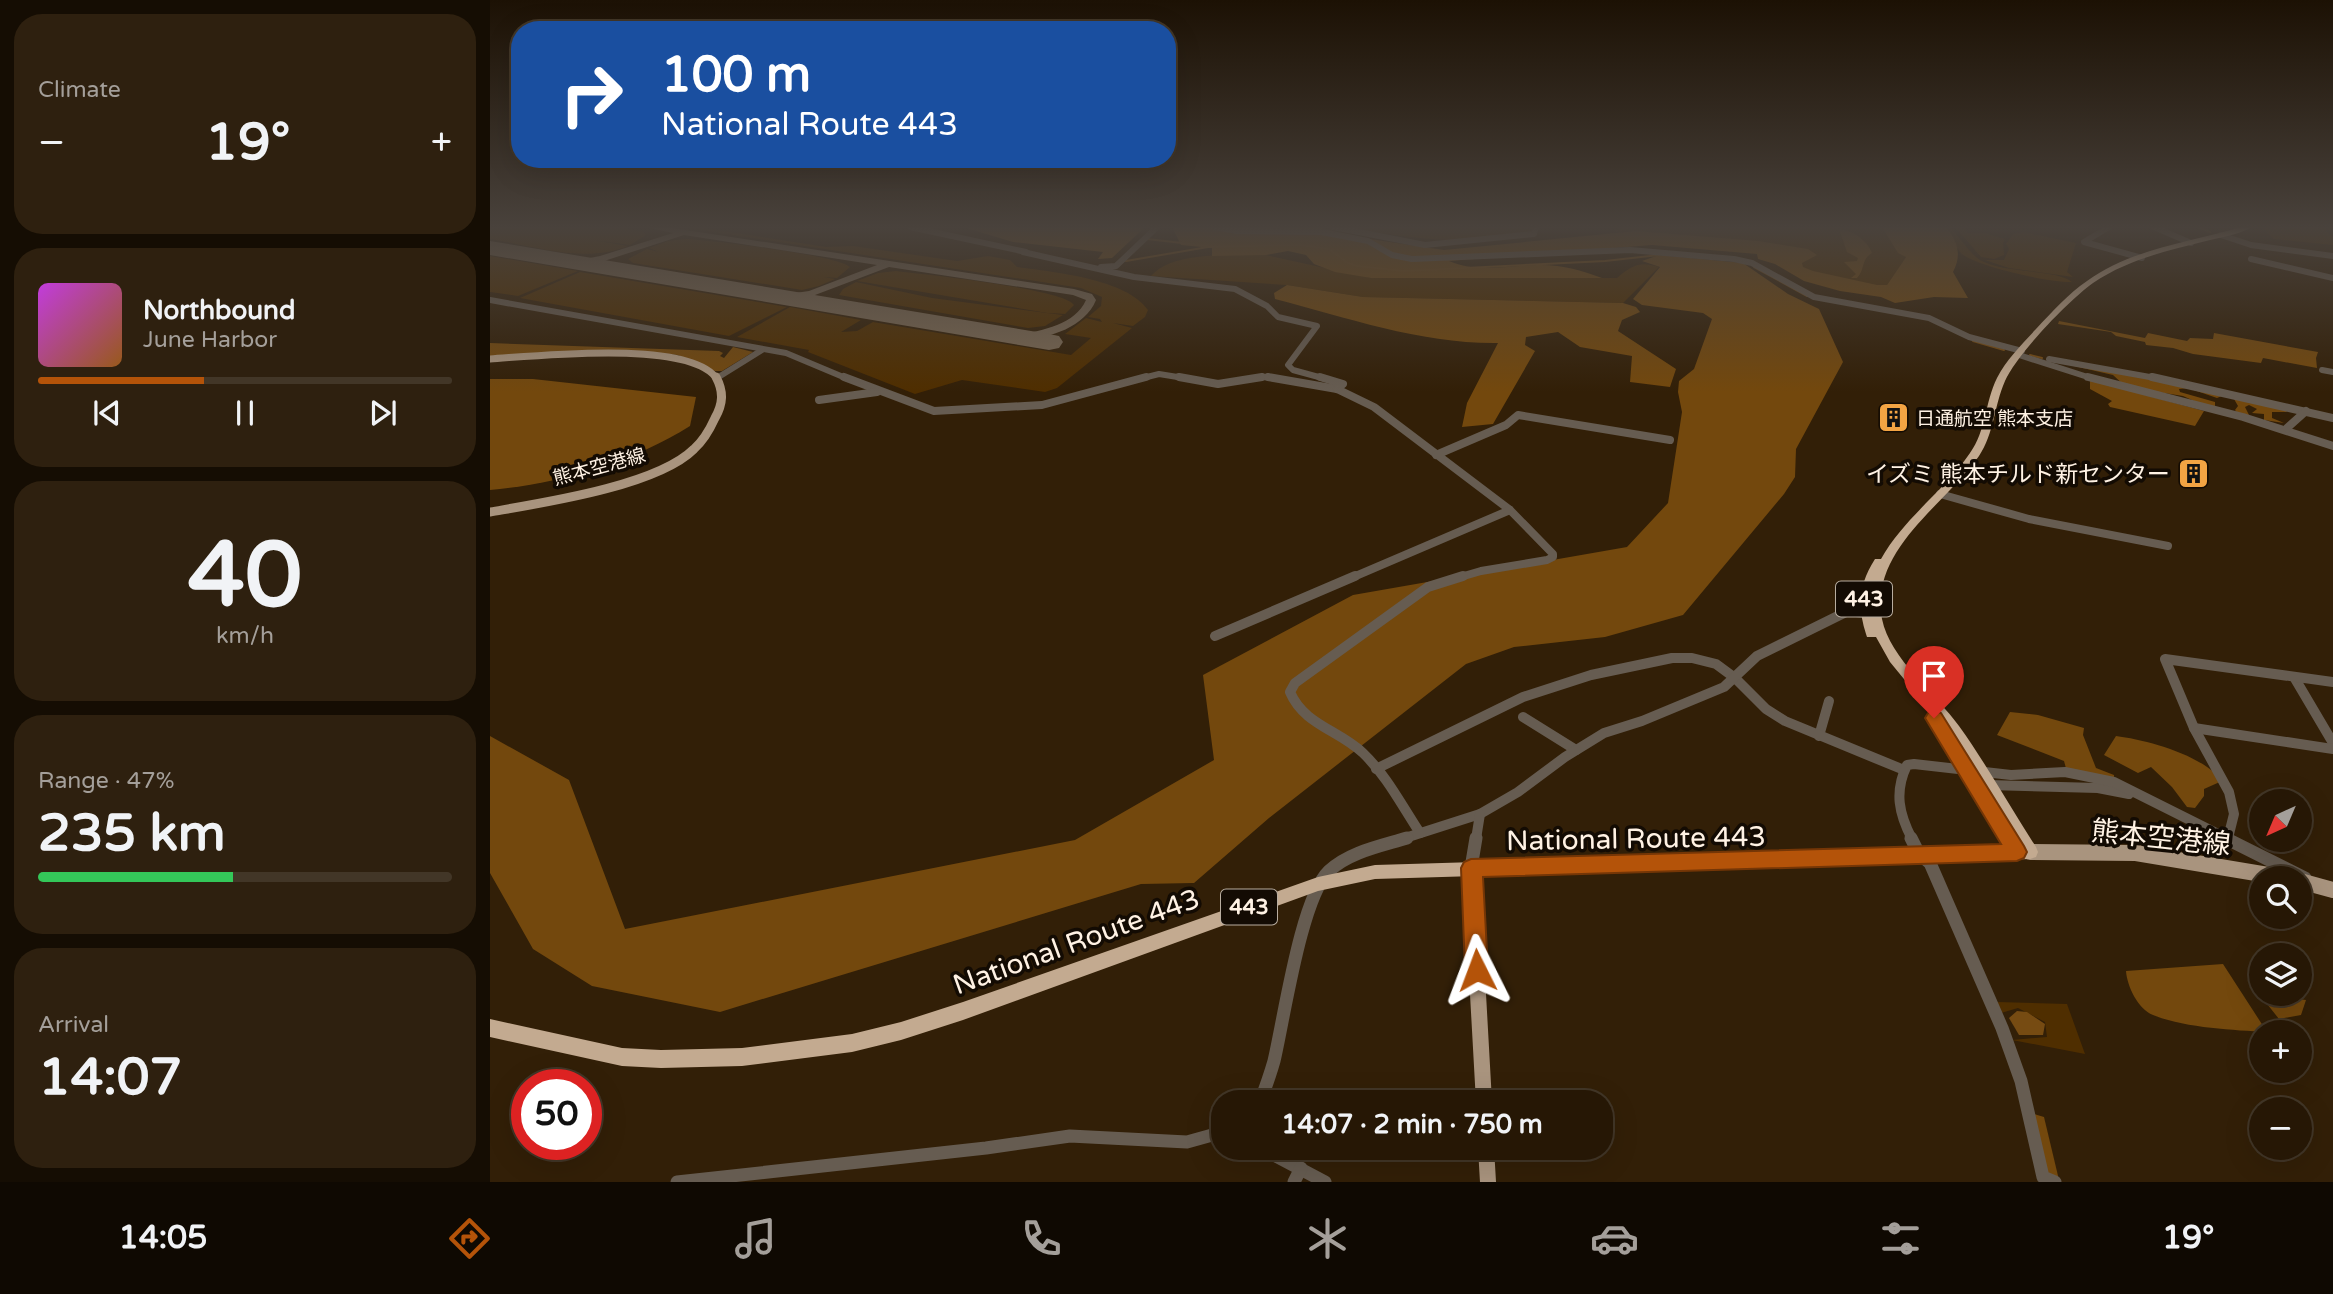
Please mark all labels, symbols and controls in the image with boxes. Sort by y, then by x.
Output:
text: 100 m [661,46,811,105]
icon: right [546,49,637,140]
text: Climate [38,76,121,104]
text: National Route 443 [661,106,958,144]
text: 19° [205,111,290,174]
text: − [38,120,65,166]
text: + [431,120,452,166]
text: Northbound [143,295,295,326]
text: June Harbor [143,326,277,354]
icon: previous [88,394,126,432]
icon: pause [226,394,264,432]
icon: next [364,394,402,432]
building icon: 日通航空 熊本支店 [1876,401,1910,435]
place label: 日通航空 熊本支店 [1916,408,2073,430]
street label: 熊本空港線 [551,444,648,490]
building icon: イズミ 熊本チルド新センター [2176,457,2210,491]
place label: イズミ 熊本チルド新センター [1866,461,2170,489]
text: 40 [188,521,302,631]
road number: 443 [1836,582,1892,616]
text: km/h [216,622,274,650]
pin [1904,646,1964,718]
icon: arrive [1915,657,1953,695]
text: Range · 47% [38,767,174,795]
north arrow [2249,789,2312,852]
map controls [2249,789,2312,1160]
text: 235 km [38,802,226,865]
street label: 熊本空港線 [2089,814,2232,862]
street label: National Route 443 [1506,820,1766,858]
button: search [2249,866,2312,929]
street label: National Route 443 [948,881,1204,1002]
road number: 443 [1221,890,1277,925]
position arrow [1440,933,1514,1007]
button: layers [2249,943,2312,1006]
text: Arrival [38,1011,109,1039]
button: + [2249,1020,2312,1083]
text: 14:07 [38,1046,182,1109]
speed limit sign: 50 [511,1069,602,1160]
button: − [2249,1097,2312,1160]
text: 14:07 · 2 min · 750 m [1281,1109,1543,1140]
icon: directions [445,1214,494,1263]
icon: music [731,1214,780,1263]
icon: phone [1017,1214,1066,1263]
icon: climate [1303,1214,1352,1263]
icon: car [1590,1214,1639,1263]
icon: filters [1876,1214,1925,1263]
text: 14:05 [119,1219,207,1257]
text: 19° [2162,1219,2214,1257]

